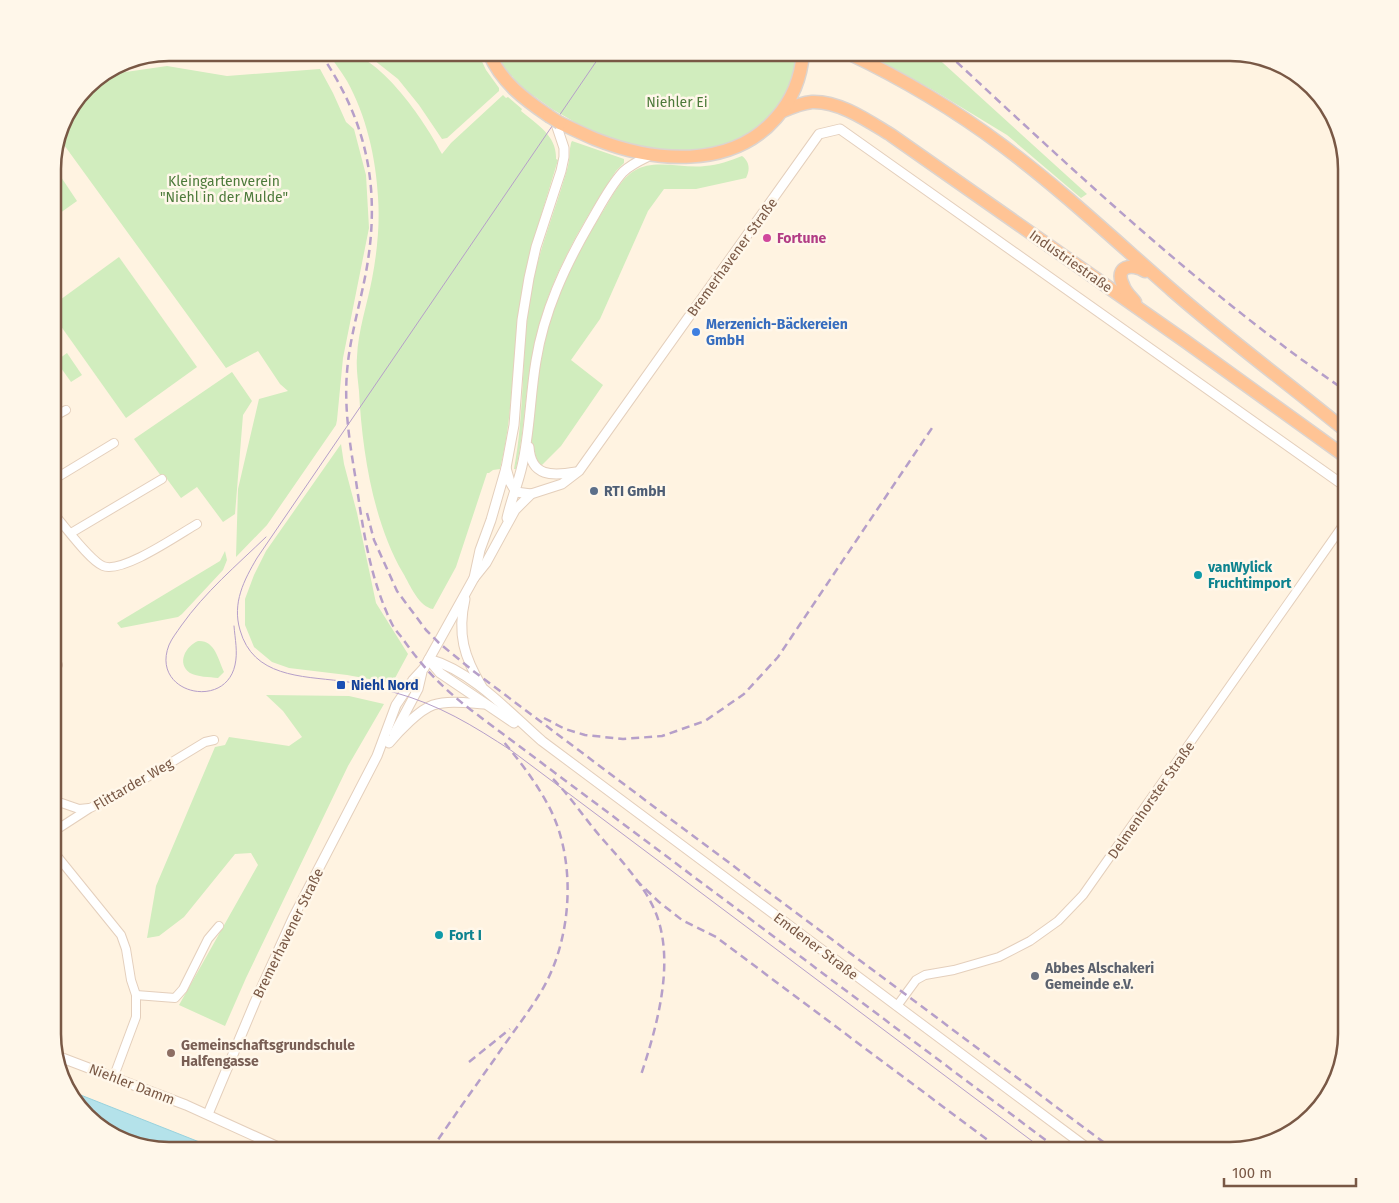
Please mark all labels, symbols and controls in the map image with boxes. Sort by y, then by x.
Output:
park label: Niehler Ei [646,94,708,111]
park label: Kleingartenverein "Niehl in der Mulde" [160,173,288,206]
street label: Bremerhavener Straße [684,195,781,320]
street label: Industriestraße [1026,226,1116,296]
place label: Fortune [777,230,827,247]
marker: Fortune [761,232,773,244]
place label: Merzenich-Bäckereien GmbH [706,316,848,349]
marker: Merzenich-Bäckereien GmbH [690,326,702,338]
place label: RTI GmbH [604,483,666,500]
marker: RTI GmbH [588,485,600,497]
place label: vanWylick Fruchtimport [1207,559,1292,592]
marker: vanWylick Fruchtimport [1192,569,1204,581]
place label: Niehl Nord [351,677,419,694]
marker: Niehl Nord [335,679,347,691]
street label: Delmenhorster Straße [1104,738,1198,862]
street label: Flittarder Weg [91,755,177,814]
street label: Bremerhavener Straße [250,866,327,1001]
street label: Emdener Straße [770,909,861,984]
place label: Fort I [449,927,482,944]
marker: Fort I [433,929,445,941]
place label: Abbes Alschakeri Gemeinde e.V. [1044,960,1154,993]
marker: Abbes Alschakeri Gemeinde e.V. [1029,970,1041,982]
place label: Gemeinschaftsgrundschule Halfengasse [181,1037,355,1070]
marker: Gemeinschaftsgrundschule Halfengasse [165,1047,177,1059]
street label: Niehler Damm [86,1060,177,1109]
scale bar [1224,1156,1356,1188]
text: 100 m [1232,1164,1272,1182]

